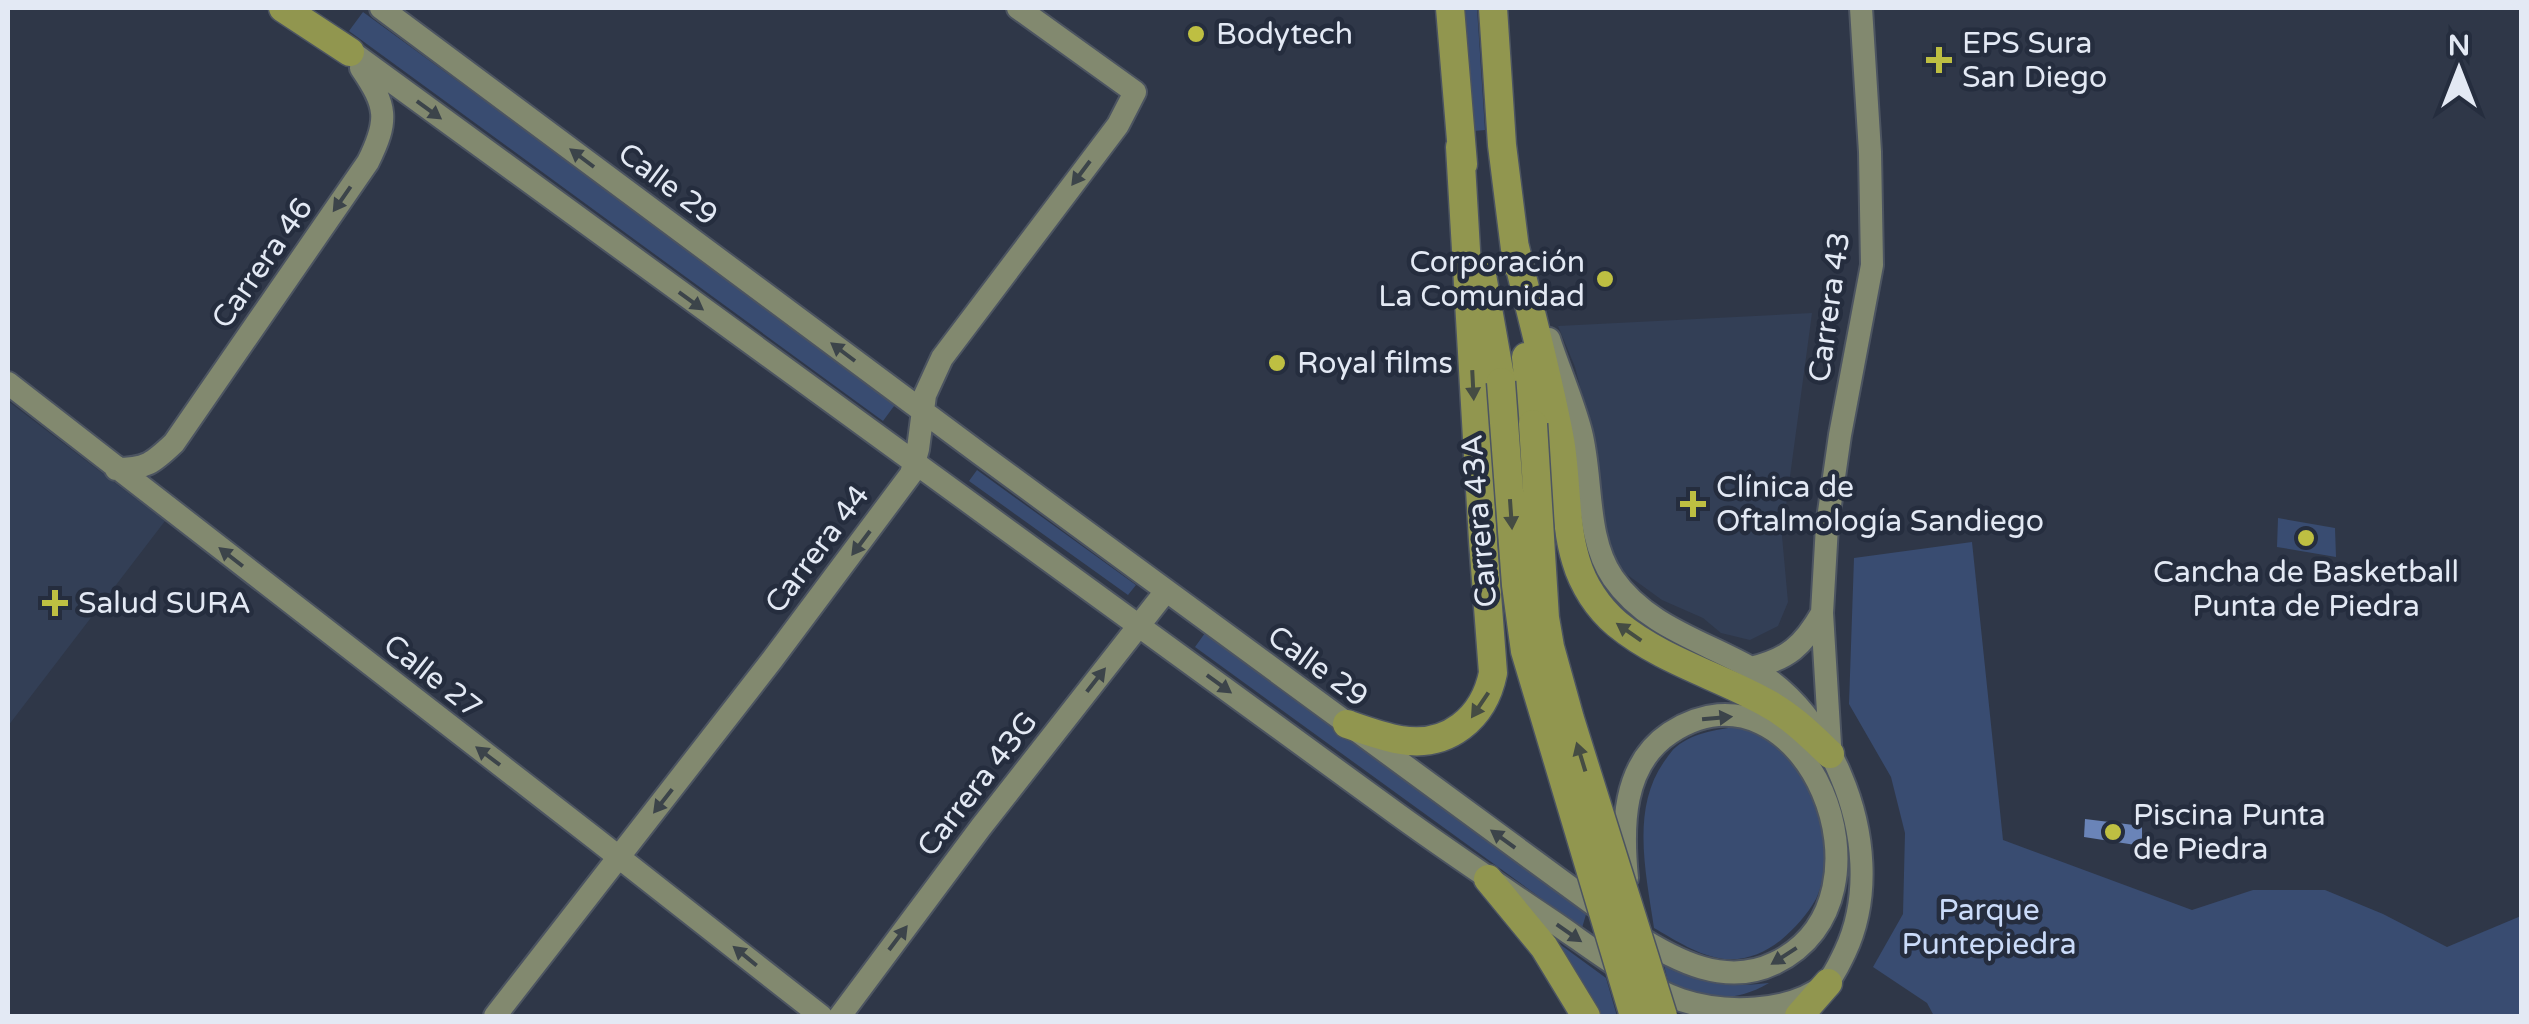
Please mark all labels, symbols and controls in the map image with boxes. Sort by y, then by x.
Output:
place label: Bodytech [1216,16,1353,53]
north arrow [2409,20,2509,120]
marker: Bodytech [1185,23,1207,45]
place label: EPS Sura San Diego [1962,25,2107,96]
text: N [2448,29,2470,63]
marker: EPS Sura San Diego [1926,47,1952,73]
one-way arrow [416,100,442,119]
street label: Calle 29 [611,135,725,234]
one-way arrow [569,148,595,168]
one-way arrow [1072,160,1092,186]
one-way arrow [333,186,352,213]
street label: Carrera 46 [204,191,321,336]
street label: Carrera 43 [1801,230,1858,384]
place label: Corporación La Comunidad [1378,244,1585,315]
marker: Corporación La Comunidad [1594,268,1616,290]
one-way arrow [678,291,705,311]
one-way arrow [830,342,856,362]
place label: Royal films [1297,345,1453,382]
marker: Royal films [1266,352,1288,374]
one-way arrow [1465,369,1481,401]
street label: Carrera 43A [1454,433,1505,609]
place label: Clínica de Oftalmología Sandiego [1716,469,2044,540]
street label: Carrera 44 [757,478,878,621]
marker: Clínica de Oftalmología Sandiego [1680,491,1706,517]
one-way arrow [1503,499,1519,531]
marker: Cancha de Basketball Punta de Piedra [2295,527,2317,549]
one-way arrow [851,530,871,556]
one-way arrow [218,547,244,568]
place label: Cancha de Basketball Punta de Piedra [2153,554,2459,625]
place label: Salud SURA [78,585,251,622]
marker: Salud SURA [42,590,68,616]
street label: Calle 29 [1260,618,1375,715]
one-way arrow [1615,623,1642,642]
street label: Calle 27 [376,626,489,726]
one-way arrow [1085,668,1106,694]
one-way arrow [1206,674,1232,693]
one-way arrow [1471,692,1490,719]
street label: Carrera 43G [909,704,1045,864]
one-way arrow [1702,710,1733,726]
one-way arrow [1573,741,1588,771]
one-way arrow [475,747,501,767]
one-way arrow [653,788,674,814]
place label: Piscina Punta de Piedra [2133,797,2326,868]
marker: Piscina Punta de Piedra [2102,821,2124,843]
one-way arrow [1490,830,1516,849]
park label: Parque Puntepiedra [1901,892,2077,963]
one-way arrow [1555,923,1582,942]
one-way arrow [887,925,907,951]
one-way arrow [732,946,757,967]
one-way arrow [1771,946,1798,964]

